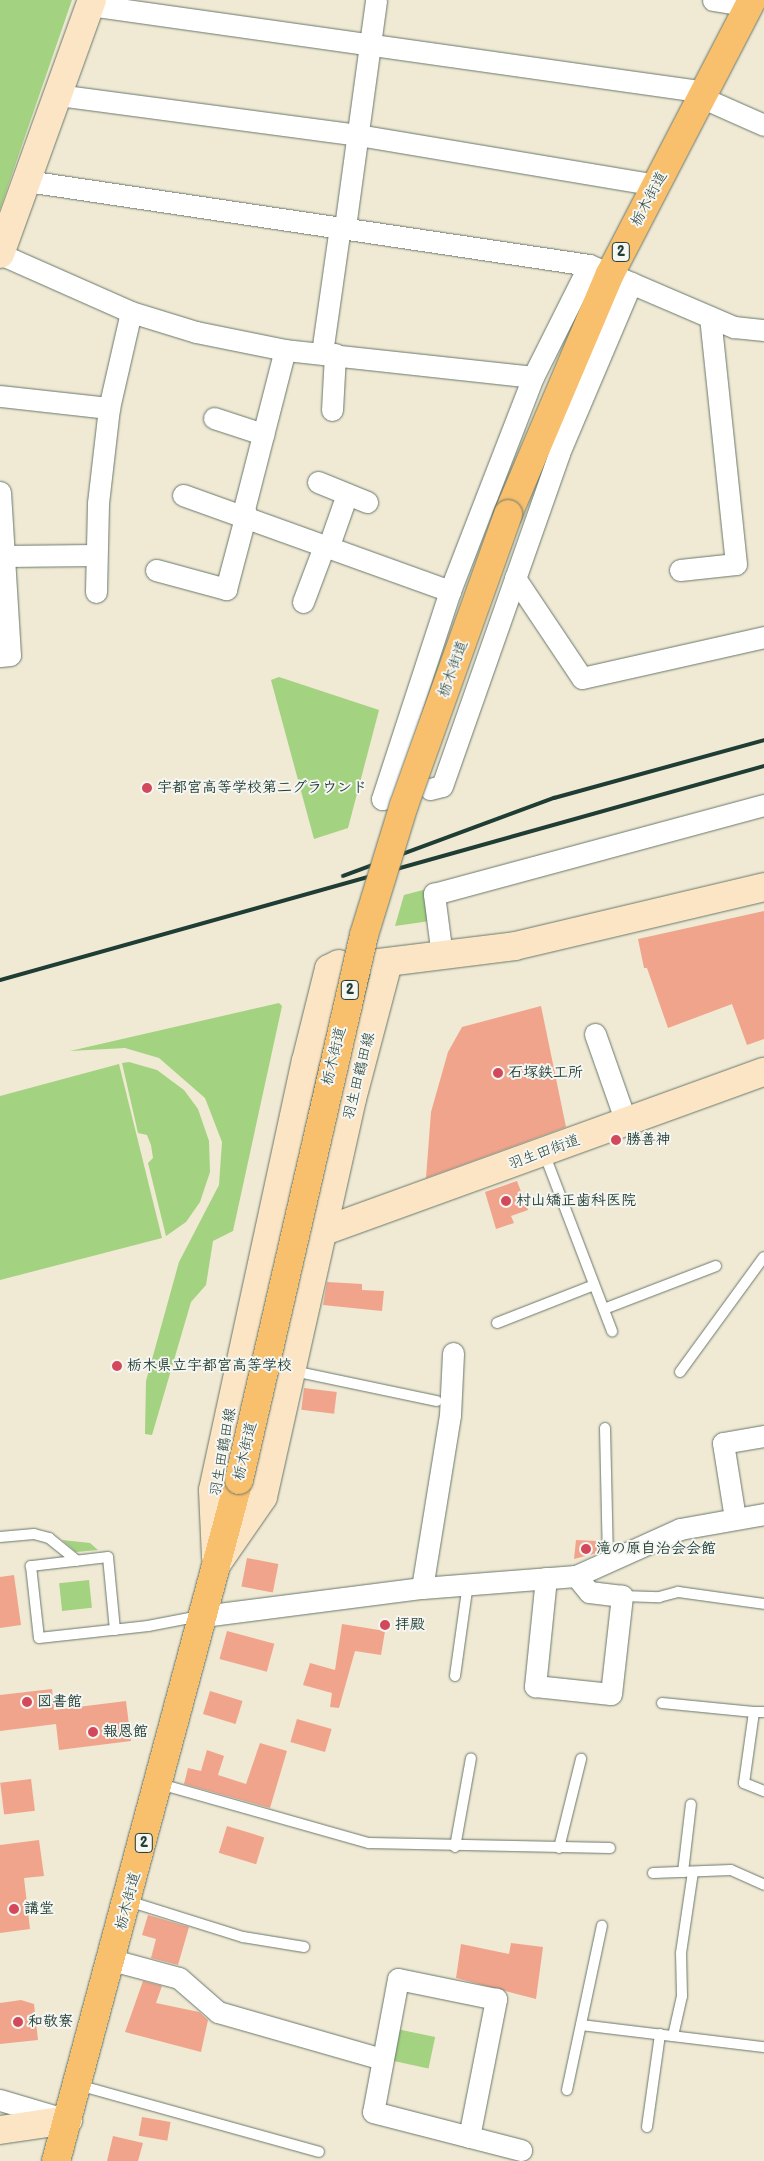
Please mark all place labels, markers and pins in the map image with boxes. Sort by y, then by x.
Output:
place label: 宇都宮高等学校第二グラウンド [157,779,367,797]
marker: 宇都宮高等学校第二グラウンド [141,782,153,794]
place label: 石塚鉄工所 [508,1064,583,1082]
marker: 石塚鉄工所 [492,1067,504,1079]
place label: 勝善神 [626,1131,671,1149]
marker: 勝善神 [610,1134,622,1146]
place label: 村山矯正歯科医院 [516,1192,636,1210]
marker: 村山矯正歯科医院 [500,1195,512,1207]
place label: 栃木県立宇都宮高等学校 [127,1357,292,1375]
marker: 栃木県立宇都宮高等学校 [111,1360,123,1372]
place label: 滝の原自治会会館 [596,1540,716,1558]
marker: 滝の原自治会会館 [580,1543,592,1555]
place label: 拝殿 [395,1616,425,1634]
marker: 拝殿 [379,1619,391,1631]
place label: 図書館 [37,1693,82,1711]
marker: 図書館 [21,1696,33,1708]
place label: 報恩館 [103,1723,148,1741]
marker: 報恩館 [87,1726,99,1738]
place label: 講堂 [24,1900,54,1918]
marker: 講堂 [8,1903,20,1915]
place label: 和敬寮 [28,2013,73,2031]
marker: 和敬寮 [12,2016,24,2028]

